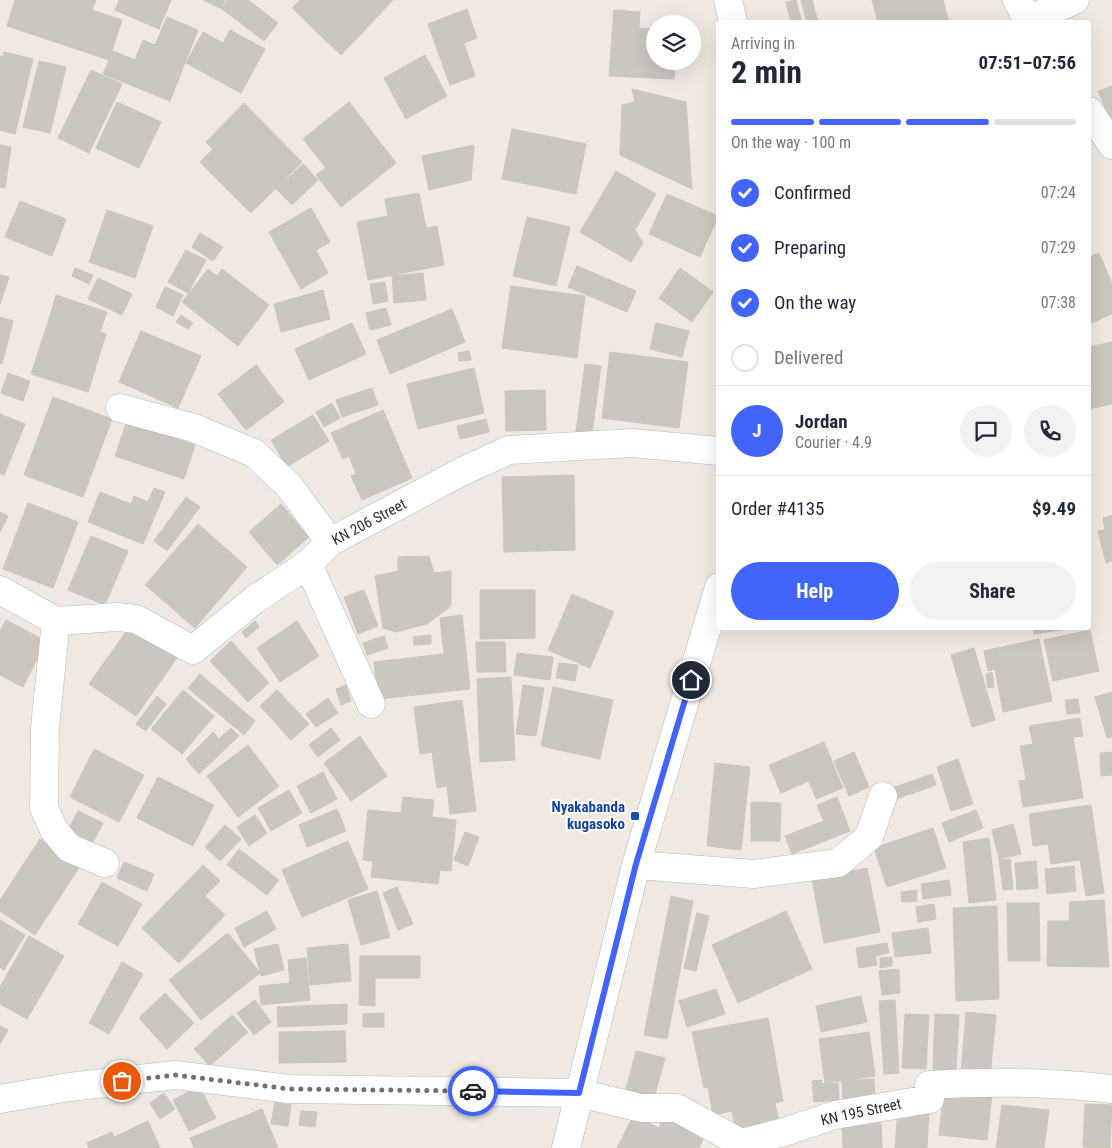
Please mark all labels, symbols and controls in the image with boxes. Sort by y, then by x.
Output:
map controls [646,15,701,70]
button: layers [646,15,701,70]
text: Arriving in [731,34,795,53]
text: 07:51–07:56 [978,51,1076,74]
text: 2 min [731,53,802,91]
text: On the way · 100 m [731,133,851,152]
icon: check [731,179,759,207]
text: Confirmed [774,181,851,204]
text: 07:24 [1041,183,1076,202]
icon: check [731,234,759,262]
text: Preparing [774,236,846,259]
text: 07:29 [1041,238,1076,257]
icon: check [731,289,759,317]
text: On the way [774,291,856,314]
text: 07:38 [1041,293,1076,312]
text: Delivered [774,346,843,369]
button: chat [960,405,1012,457]
button: phone [1024,405,1076,457]
text: Jordan [795,410,848,433]
text: J [752,419,762,442]
text: Courier · 4.9 [795,433,872,452]
street label: KN 206 Street [329,495,409,549]
text: Order #4135 [731,497,824,520]
text: $9.49 [1032,497,1076,520]
button: Help [731,562,899,620]
button: Share [909,562,1076,620]
pin [670,659,712,701]
icon: home [677,666,705,694]
place label: Nyakabanda kugasoko [552,798,625,833]
marker: Nyakabanda kugasoko [629,810,641,822]
pin [101,1060,143,1102]
courier [448,1066,498,1116]
icon: bag [108,1067,136,1095]
icon: car [459,1077,487,1105]
street label: KN 195 Street [819,1095,903,1129]

